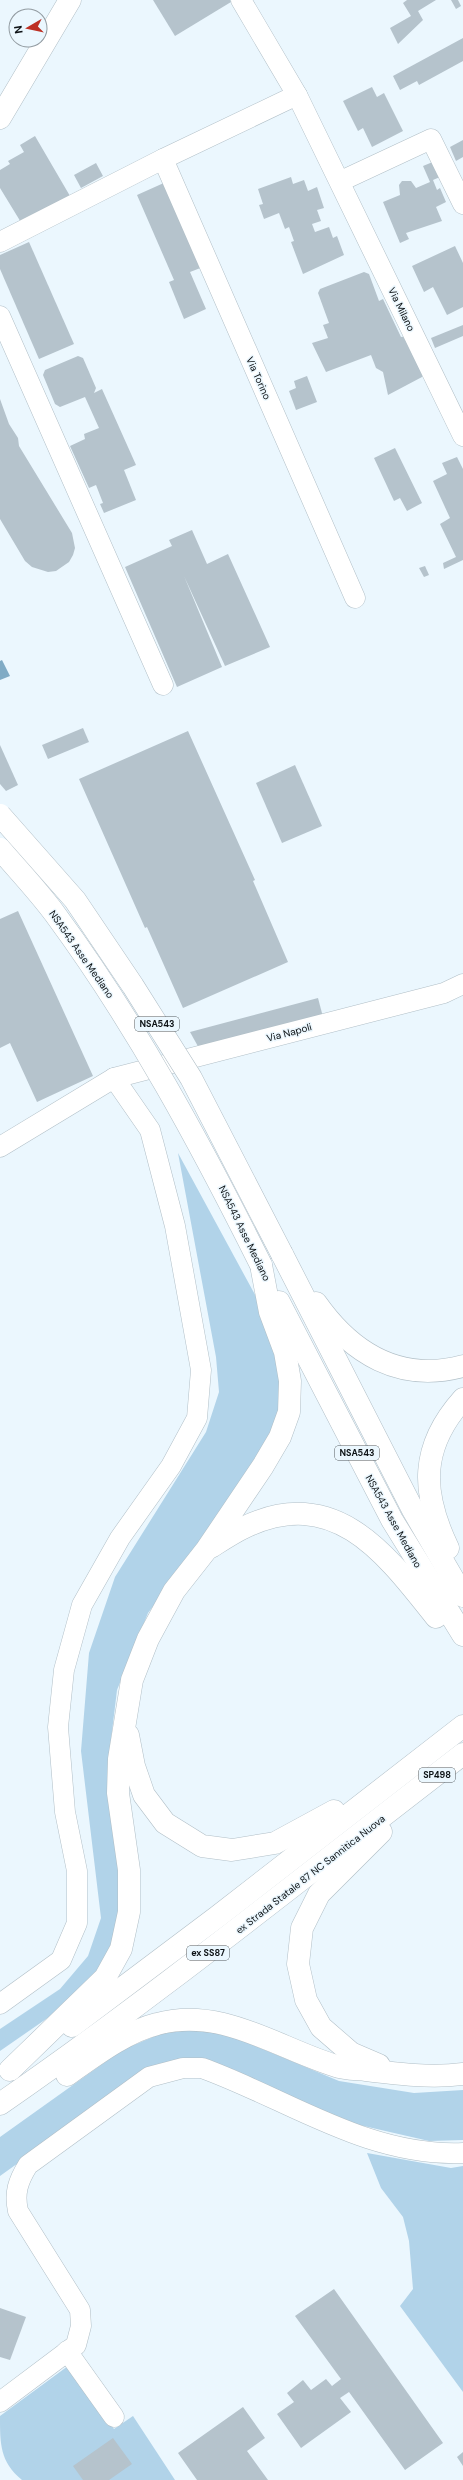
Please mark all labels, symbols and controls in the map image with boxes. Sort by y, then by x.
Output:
north arrow [8,8,48,48]
text: N [11,25,26,35]
street label: Via Milano [385,285,418,333]
street label: Via Torino [243,355,274,402]
street label: NSA543 Asse Mediano [46,908,117,1001]
road number: NSA543 [135,1017,179,1031]
street label: Via Napoli [265,1020,313,1045]
street label: NSA543 Asse Mediano [216,1183,273,1283]
road number: NSA543 [335,1446,379,1460]
street label: NSA543 Asse Mediano [363,1472,425,1570]
road number: SP498 [419,1768,455,1782]
street label: ex Strada Statale 87 NC Sannitica Nuova [233,1812,388,1937]
road number: ex SS87 [187,1946,229,1960]

